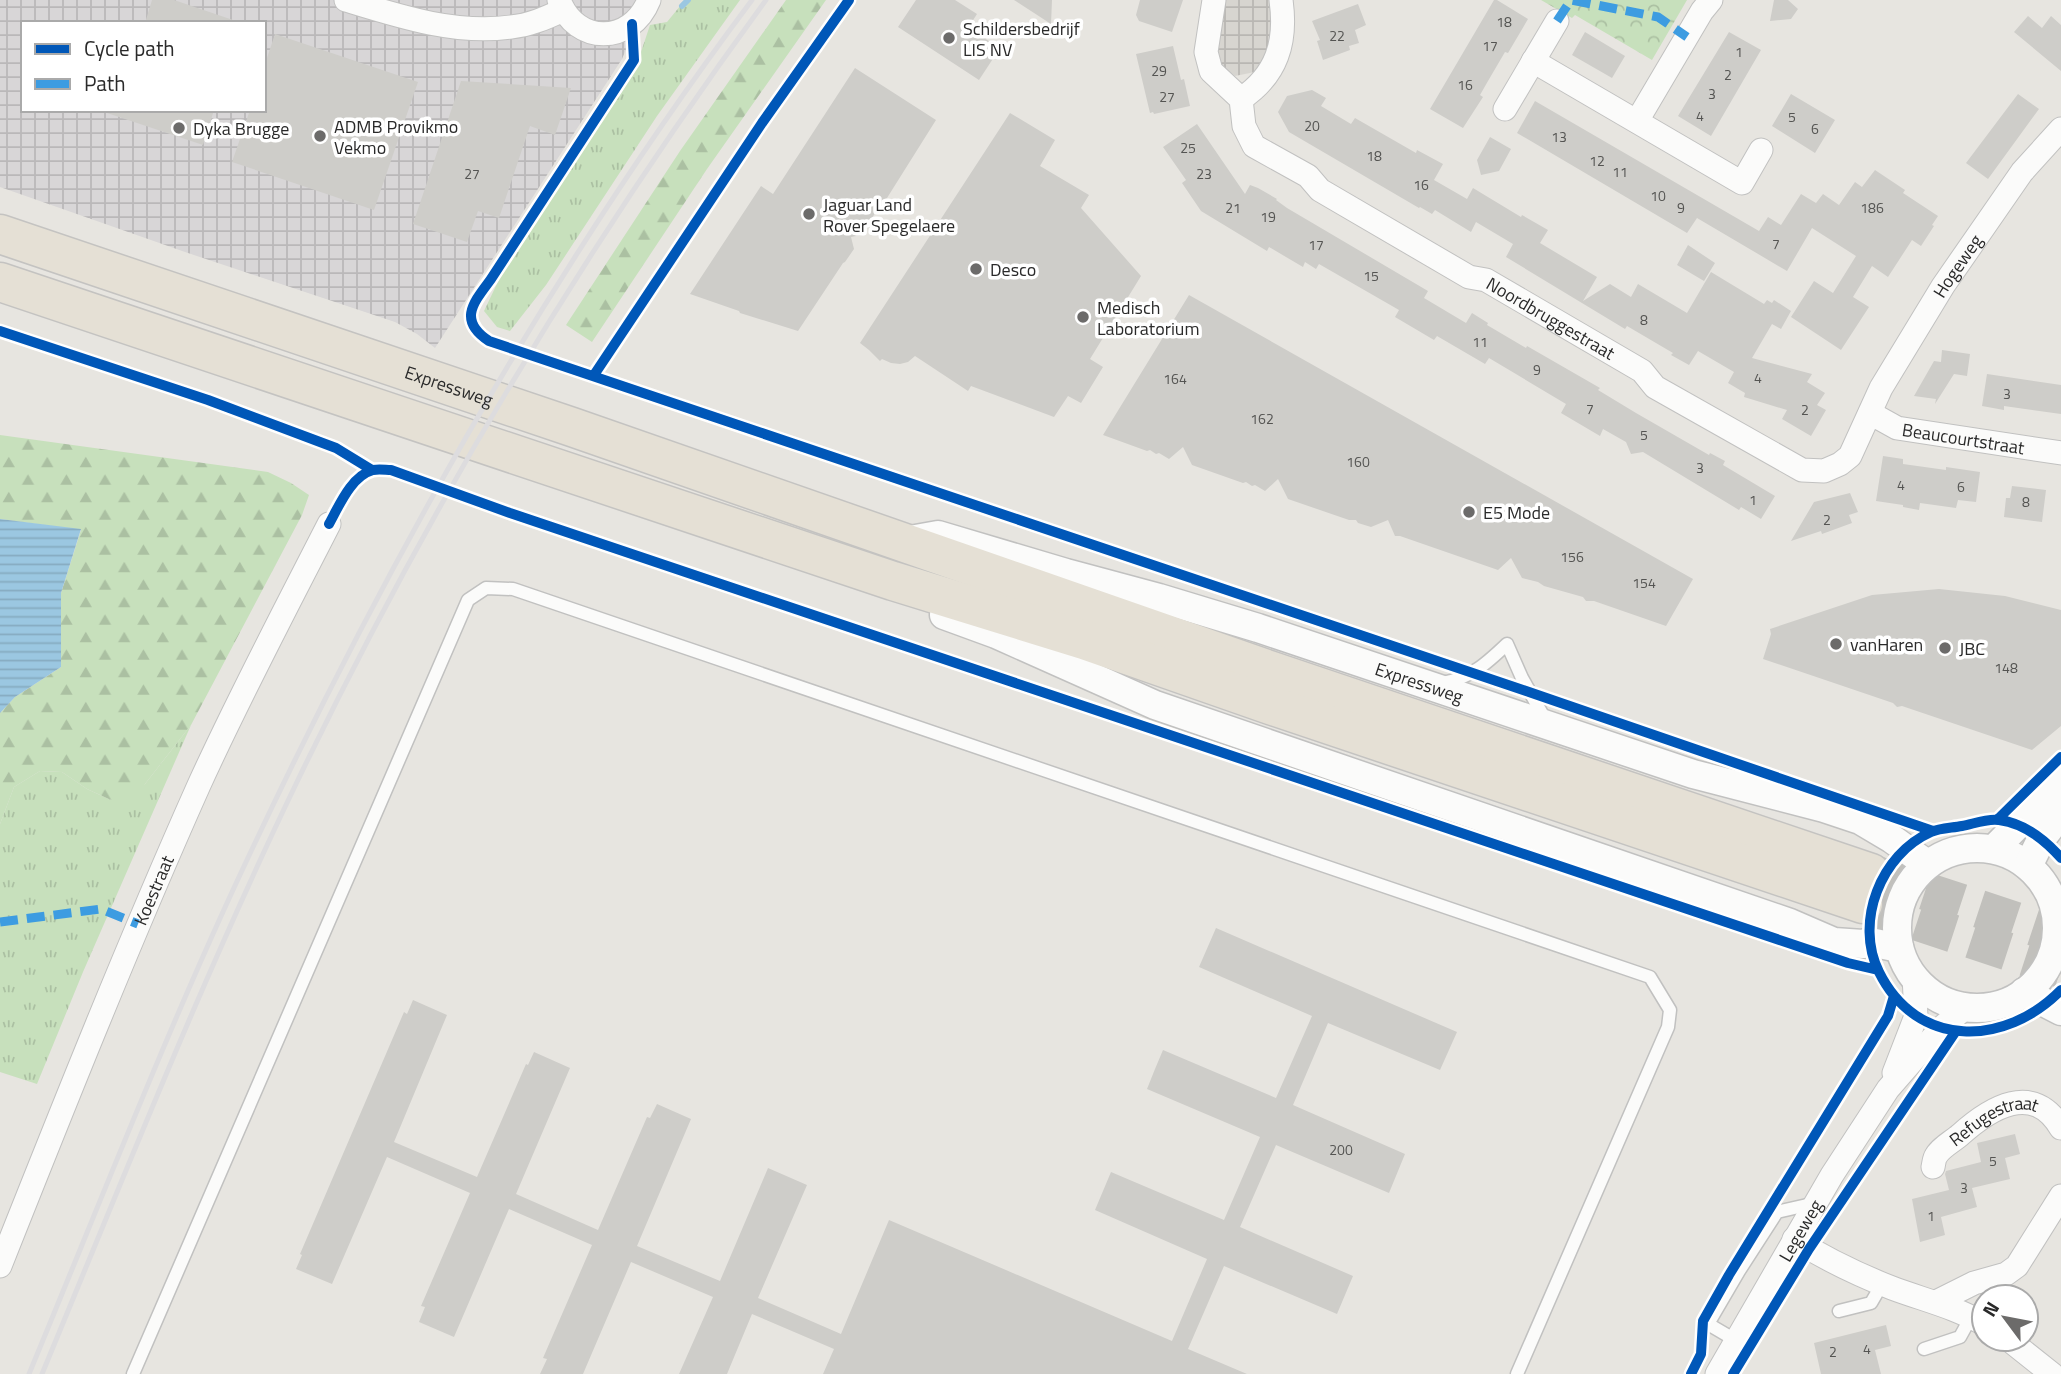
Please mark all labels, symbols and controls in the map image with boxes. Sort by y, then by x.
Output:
house number: 18 [1496,11,1512,32]
place label: Schildersbedrijf LIS NV [963,15,1080,63]
legend [21,21,266,112]
house number: 22 [1329,25,1345,46]
marker: Schildersbedrijf LIS NV [941,30,957,46]
text: Cycle path [84,32,175,64]
house number: 17 [1482,35,1498,56]
house number: 1 [1735,41,1743,62]
house number: 29 [1151,60,1167,81]
house number: 2 [1724,64,1732,85]
text: Path [84,67,126,99]
house number: 16 [1457,74,1473,95]
house number: 3 [1708,83,1716,104]
house number: 27 [1159,86,1175,107]
house number: 4 [1696,105,1704,126]
house number: 5 [1788,106,1796,127]
place label: ADMB Provikmo Vekmo [334,113,458,161]
place label: Dyka Brugge [193,115,289,142]
house number: 20 [1304,115,1320,136]
house number: 6 [1811,118,1819,139]
marker: Dyka Brugge [171,120,187,136]
house number: 13 [1551,126,1567,147]
marker: ADMB Provikmo Vekmo [312,128,328,144]
house number: 25 [1180,137,1196,158]
house number: 18 [1366,145,1382,166]
house number: 12 [1589,150,1605,171]
house number: 11 [1612,161,1628,182]
house number: 27 [464,163,480,184]
house number: 23 [1196,163,1212,184]
house number: 16 [1413,174,1429,195]
house number: 10 [1650,185,1666,206]
place label: Jaguar Land Rover Spegelaere [823,191,955,239]
house number: 21 [1225,197,1241,218]
house number: 9 [1677,197,1685,218]
house number: 186 [1860,197,1884,218]
marker: Jaguar Land Rover Spegelaere [801,206,817,222]
house number: 19 [1260,206,1276,227]
street label: Hogeweg [1926,228,1989,303]
house number: 7 [1772,233,1780,254]
house number: 17 [1308,234,1324,255]
place label: Desco [990,256,1036,283]
marker: Desco [968,261,984,277]
house number: 15 [1363,265,1379,286]
street label: Noordbruggestraat [1482,270,1621,366]
place label: Medisch Laboratorium [1097,294,1199,342]
marker: Medisch Laboratorium [1075,309,1091,325]
house number: 8 [1640,309,1648,330]
house number: 11 [1472,331,1488,352]
street label: Expressweg [401,358,497,413]
house number: 9 [1533,359,1541,380]
house number: 4 [1754,367,1762,388]
house number: 164 [1163,368,1187,389]
house number: 3 [2003,383,2011,404]
house number: 7 [1586,398,1594,419]
house number: 2 [1801,399,1809,420]
house number: 162 [1250,408,1274,429]
street label: Beaucourtstraat [1900,415,2027,461]
house number: 5 [1640,424,1648,445]
house number: 160 [1346,451,1370,472]
house number: 3 [1696,457,1704,478]
house number: 4 [1897,474,1905,495]
house number: 6 [1957,476,1965,497]
house number: 1 [1749,489,1757,510]
house number: 8 [2022,491,2030,512]
place label: E5 Mode [1483,499,1550,526]
marker: E5 Mode [1461,504,1477,520]
house number: 2 [1823,509,1831,530]
house number: 156 [1560,546,1584,567]
house number: 154 [1632,572,1656,593]
place label: vanHaren [1850,631,1923,658]
place label: JBC [1959,635,1985,662]
marker: vanHaren [1828,636,1844,652]
marker: JBC [1937,640,1953,656]
street label: Expressweg [1372,655,1467,710]
house number: 148 [1994,657,2018,678]
street label: Koestraat [126,850,180,929]
street label: Refugestraat [1943,1089,2043,1153]
house number: 200 [1329,1139,1353,1160]
house number: 5 [1989,1150,1997,1171]
house number: 3 [1960,1177,1968,1198]
street label: Legeweg [1771,1194,1829,1266]
house number: 1 [1927,1205,1935,1226]
north arrow [1970,1283,2040,1353]
text: N [1974,1295,2006,1322]
house number: 4 [1863,1338,1871,1359]
house number: 2 [1829,1341,1837,1362]

